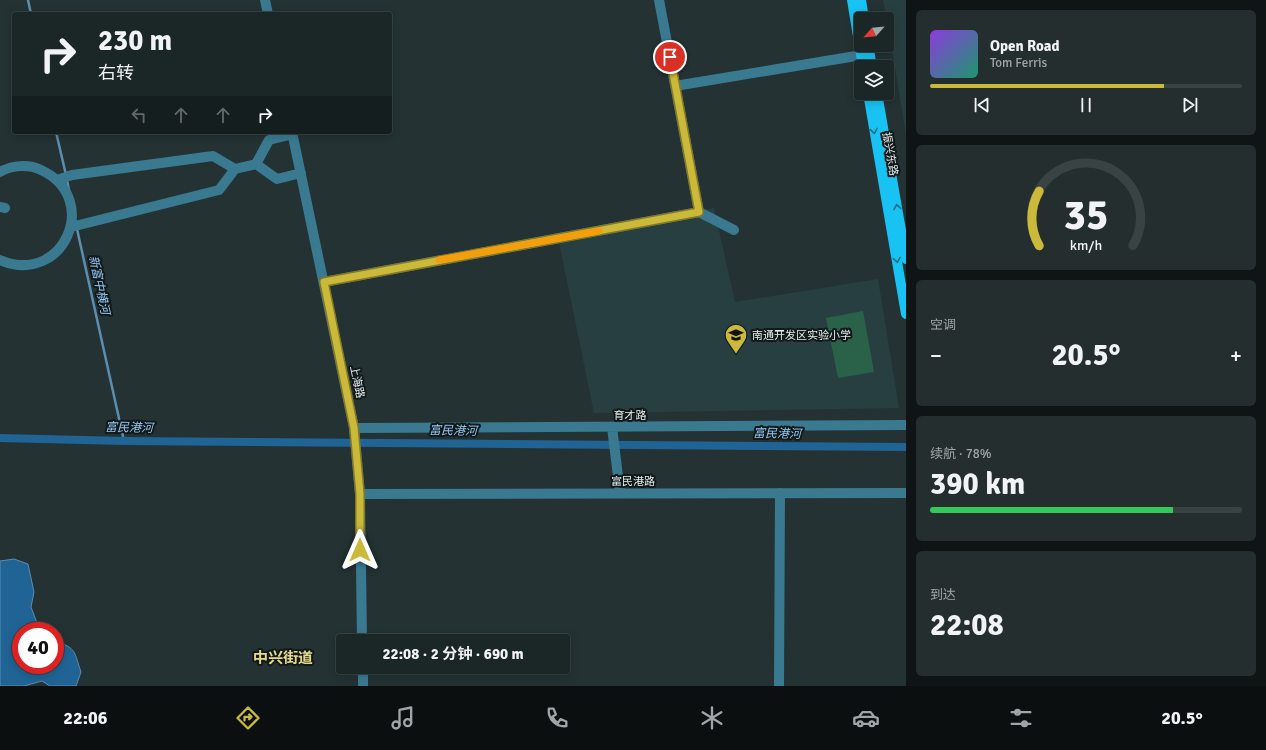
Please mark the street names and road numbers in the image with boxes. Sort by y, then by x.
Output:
street label: 振兴东路 [880,131,900,177]
street label: 上海路 [347,365,367,399]
street label: 育才路 [614,409,647,422]
street label: 富民港路 [611,475,655,488]

